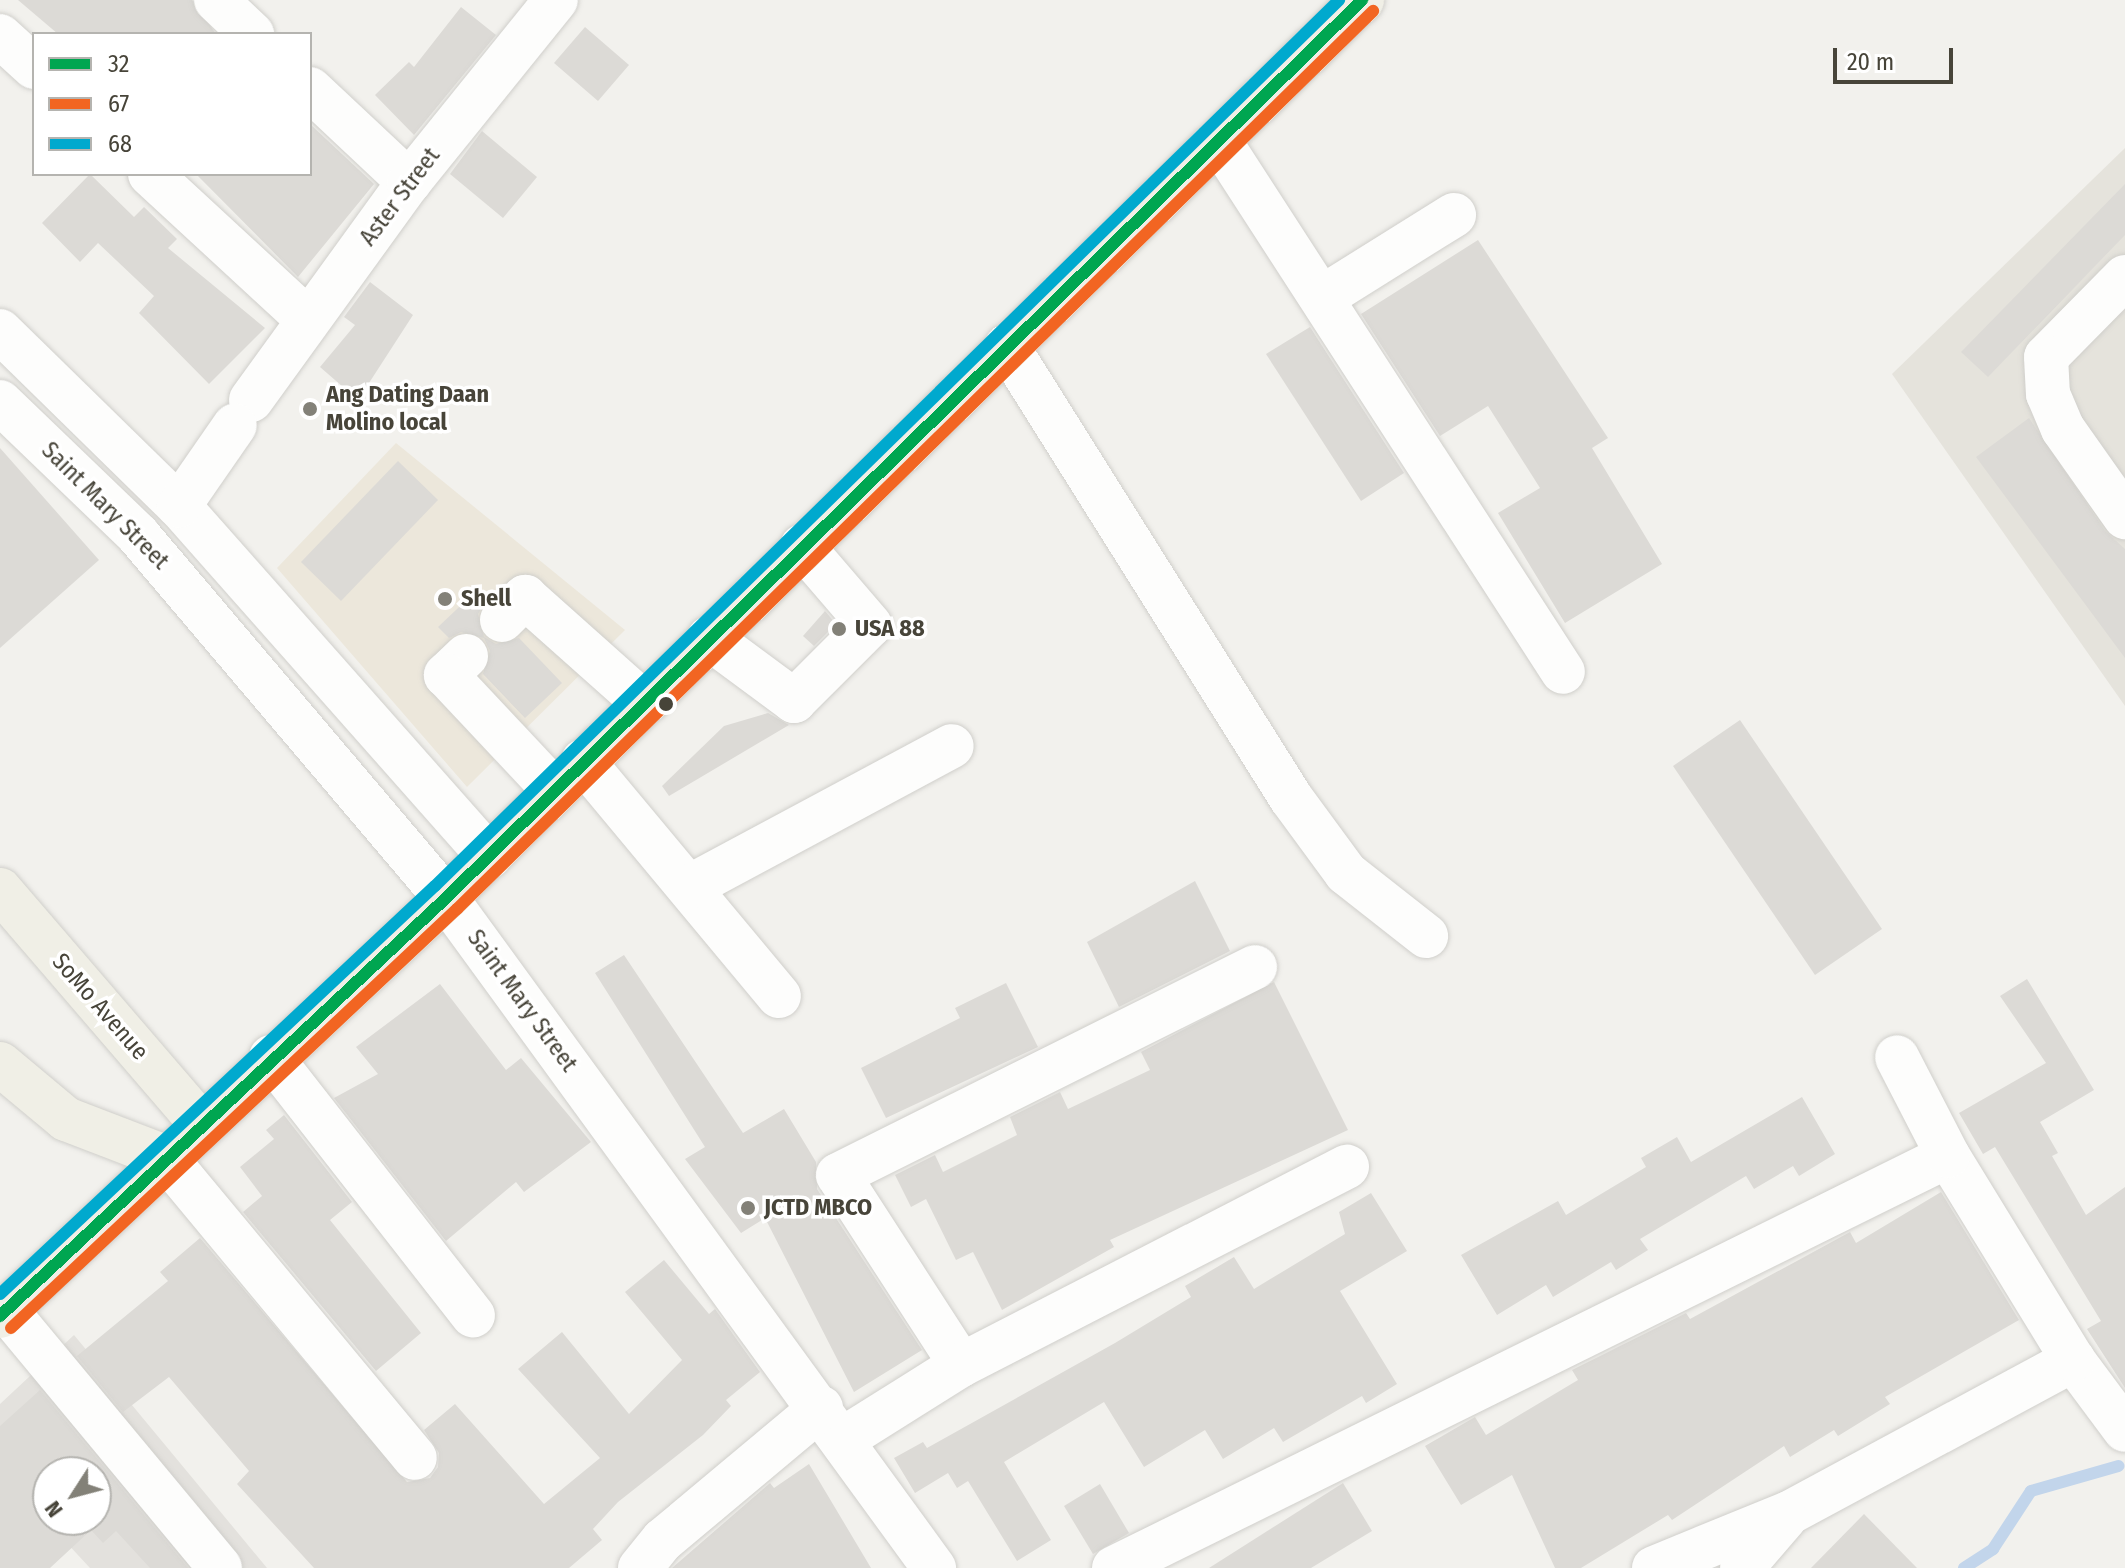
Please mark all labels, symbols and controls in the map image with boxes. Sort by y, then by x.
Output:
legend [32,32,312,176]
scale bar [1837,32,1957,82]
text: 20 m [1847,48,1894,76]
text: 32 [108,50,129,78]
text: 67 [108,90,129,118]
text: 68 [108,130,132,158]
street label: Aster Street [354,142,446,252]
place label: Ang Dating Daan Molino local [326,381,489,437]
marker: Ang Dating Daan Molino local [301,400,319,418]
street label: Saint Mary Street [35,436,175,576]
place label: Shell [461,585,511,613]
marker: Shell [436,590,454,608]
place label: USA 88 [855,615,925,643]
marker: USA 88 [830,620,848,638]
unlabelled marker [658,696,674,712]
street label: Saint Mary Street [461,924,583,1078]
street label: SoMo Avenue [46,948,154,1066]
place label: JCTD MBCO [764,1194,872,1222]
marker: JCTD MBCO [739,1199,757,1217]
north arrow [32,1456,112,1536]
text: N [39,1496,69,1522]

